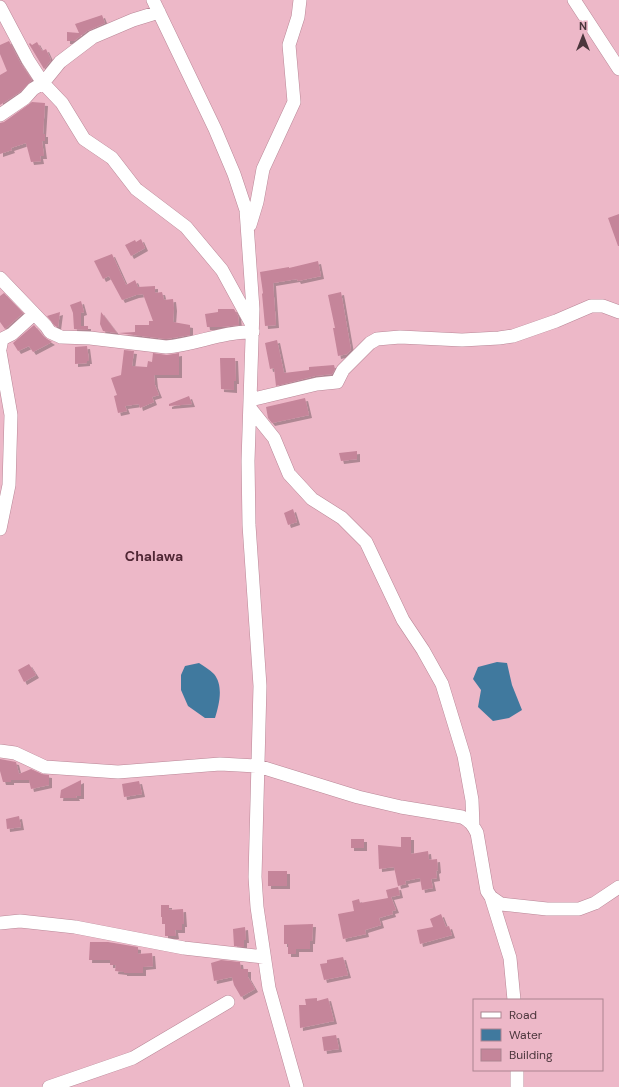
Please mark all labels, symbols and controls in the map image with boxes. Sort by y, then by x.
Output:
north arrow [563,16,603,56]
text: N [579,19,587,33]
district label: Chalawa [125,547,183,565]
legend [473,999,603,1071]
text: Road [509,1007,537,1023]
text: Water [509,1027,543,1043]
text: Building [509,1047,553,1063]

